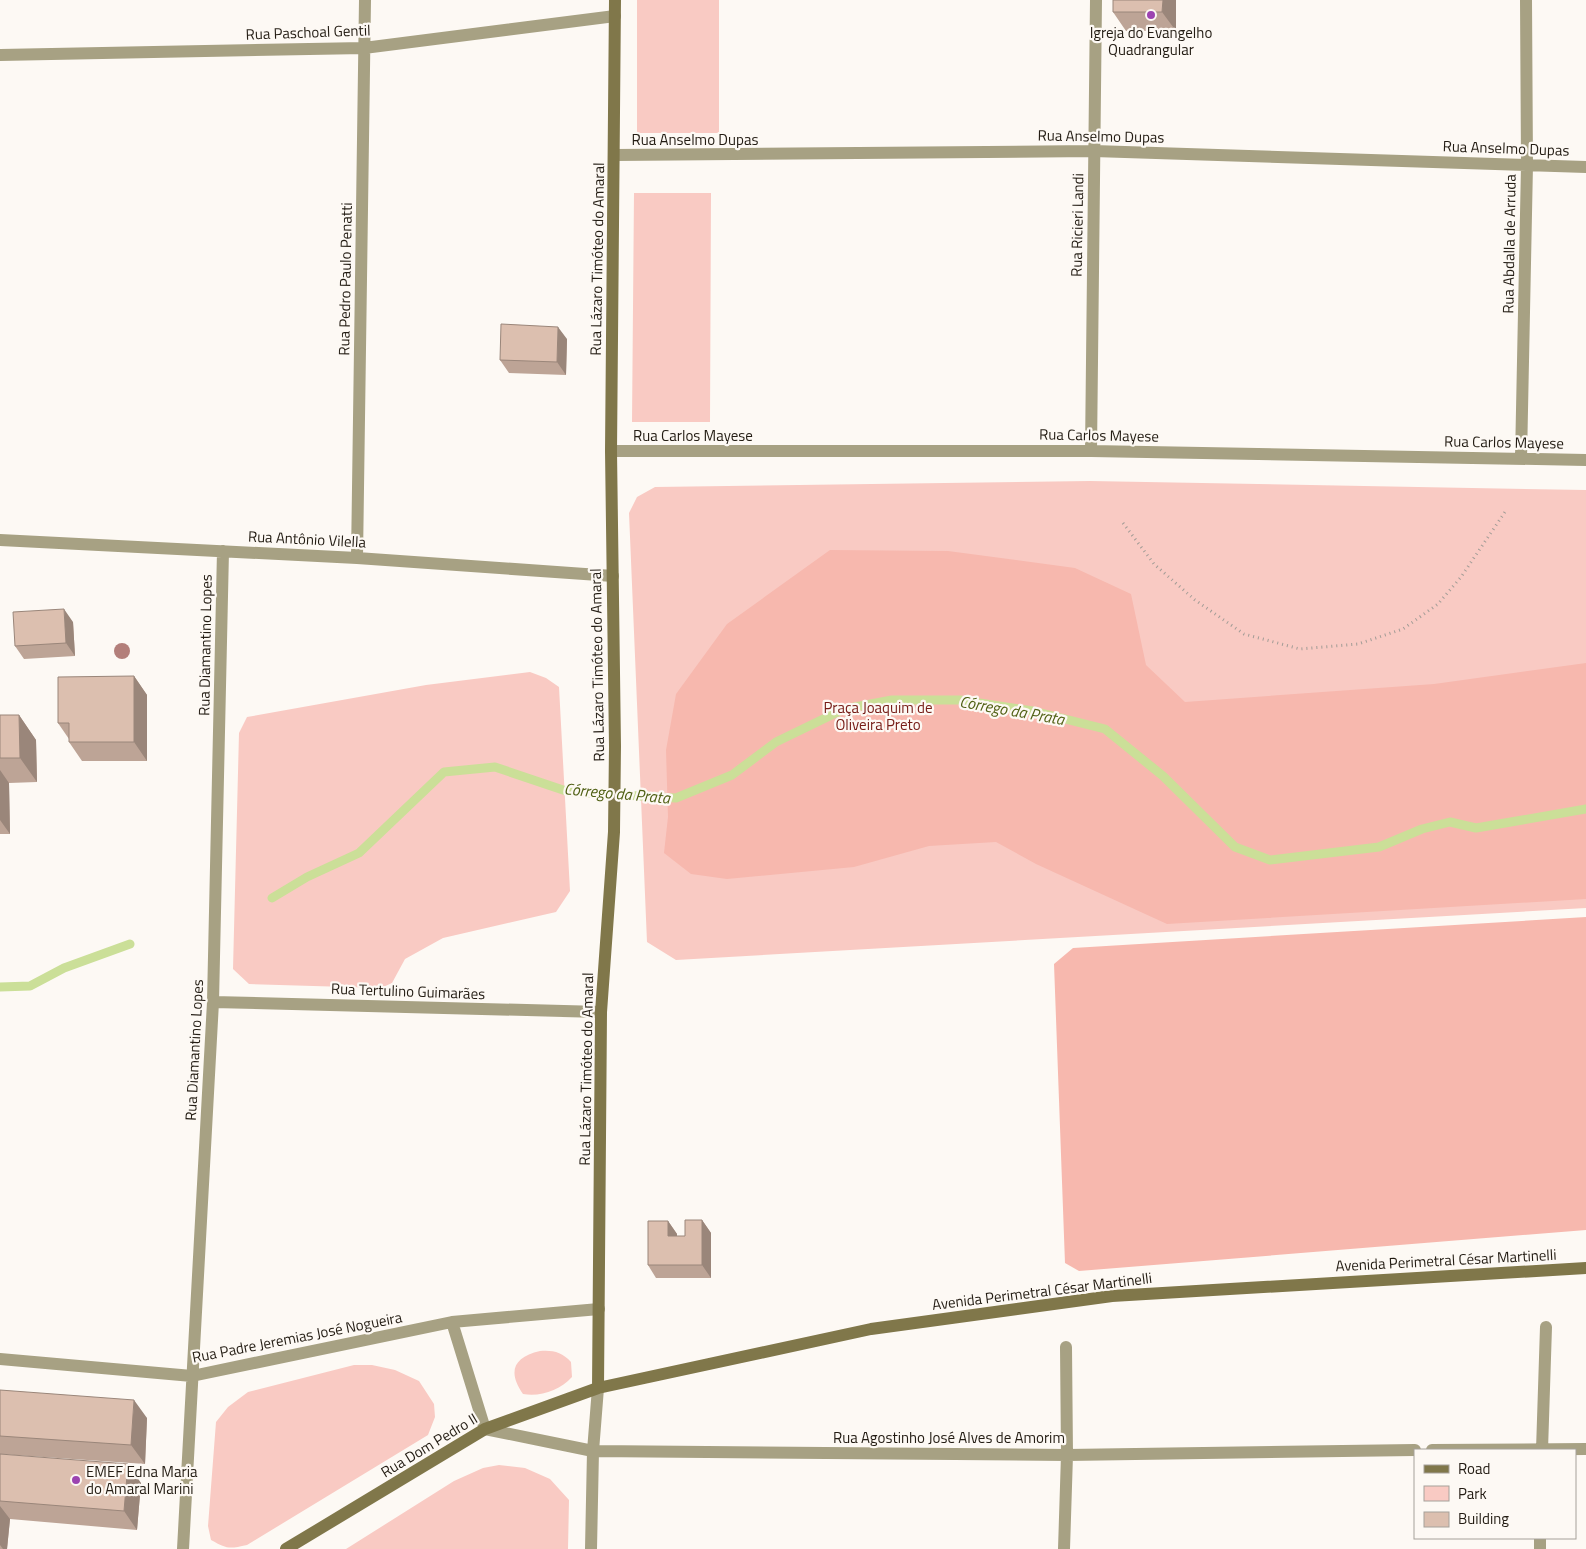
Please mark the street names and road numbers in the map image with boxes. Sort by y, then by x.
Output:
street label: Rua Paschoal Gentil [245,18,371,46]
street label: Rua Anselmo Dupas [1037,123,1165,149]
street label: Rua Anselmo Dupas [632,128,758,151]
street label: Rua Anselmo Dupas [1442,134,1570,162]
street label: Rua Lázaro Timóteo do Amaral [584,162,610,356]
street label: Rua Ricieri Landi [1065,173,1089,277]
street label: Rua Abdalla de Arruda [1496,174,1522,314]
street label: Rua Pedro Paulo Penatti [332,202,358,356]
street label: Rua Carlos Mayese [1039,422,1159,448]
street label: Rua Carlos Mayese [633,424,753,447]
street label: Rua Carlos Mayese [1444,429,1564,455]
street label: Rua Antônio Vilella [247,524,367,554]
street label: Rua Lázaro Timóteo do Amaral [584,568,610,762]
street label: Rua Diamantino Lopes [192,574,218,716]
street label: Rua Lázaro Timóteo do Amaral [573,972,599,1166]
street label: Rua Tertulino Guimarães [330,977,486,1005]
street label: Rua Diamantino Lopes [179,979,209,1121]
street label: Avenida Perimetral César Martinelli [1335,1243,1557,1277]
street label: Avenida Perimetral César Martinelli [931,1266,1153,1316]
street label: Rua Padre Jeremias José Nogueira [190,1305,404,1369]
street label: Rua Dom Pedro II [376,1407,482,1483]
street label: Rua Agostinho José Alves de Amorim [833,1426,1065,1449]

